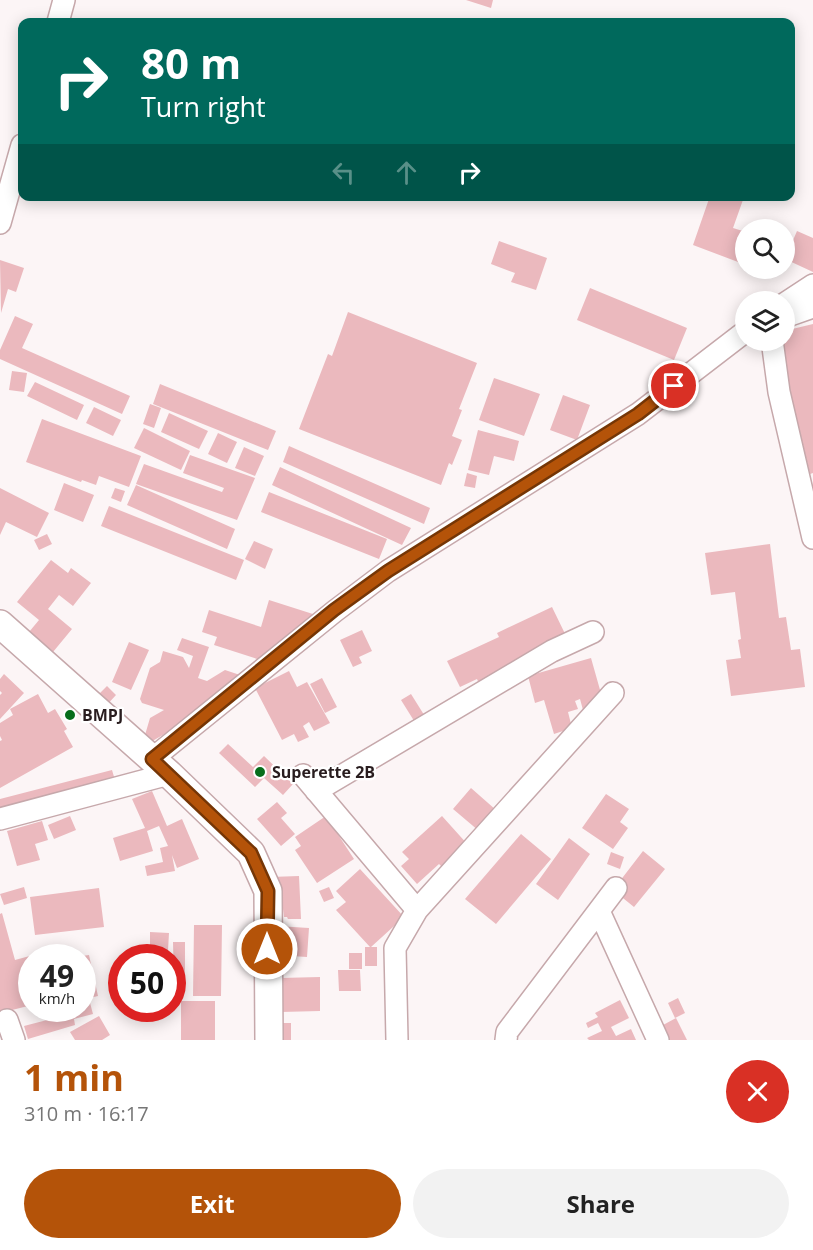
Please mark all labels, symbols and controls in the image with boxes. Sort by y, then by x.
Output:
text: 80 m [141,34,241,91]
icon: right [42,42,120,120]
text: Turn right [141,88,266,125]
icon: left [327,156,360,189]
icon: ahead [390,156,423,189]
icon: right [453,156,486,189]
map controls [735,219,795,351]
button: search [735,219,795,279]
button: layers [735,291,795,351]
pin [648,360,699,411]
icon: arrive [657,369,690,402]
place label: BMPJ [82,704,123,726]
marker: BMPJ [63,708,77,722]
place label: Superette 2B [272,761,375,783]
marker: Superette 2B [253,765,267,779]
position arrow [235,917,299,981]
speed limit sign: 50 [108,944,186,1022]
text: 49 [40,955,74,996]
text: km/h [39,988,75,1008]
text: 1 min [24,1053,124,1102]
button: close [726,1060,789,1123]
text: 310 m · 16:17 [24,1100,149,1127]
button: Exit [24,1169,401,1238]
button: Share [413,1169,789,1238]

